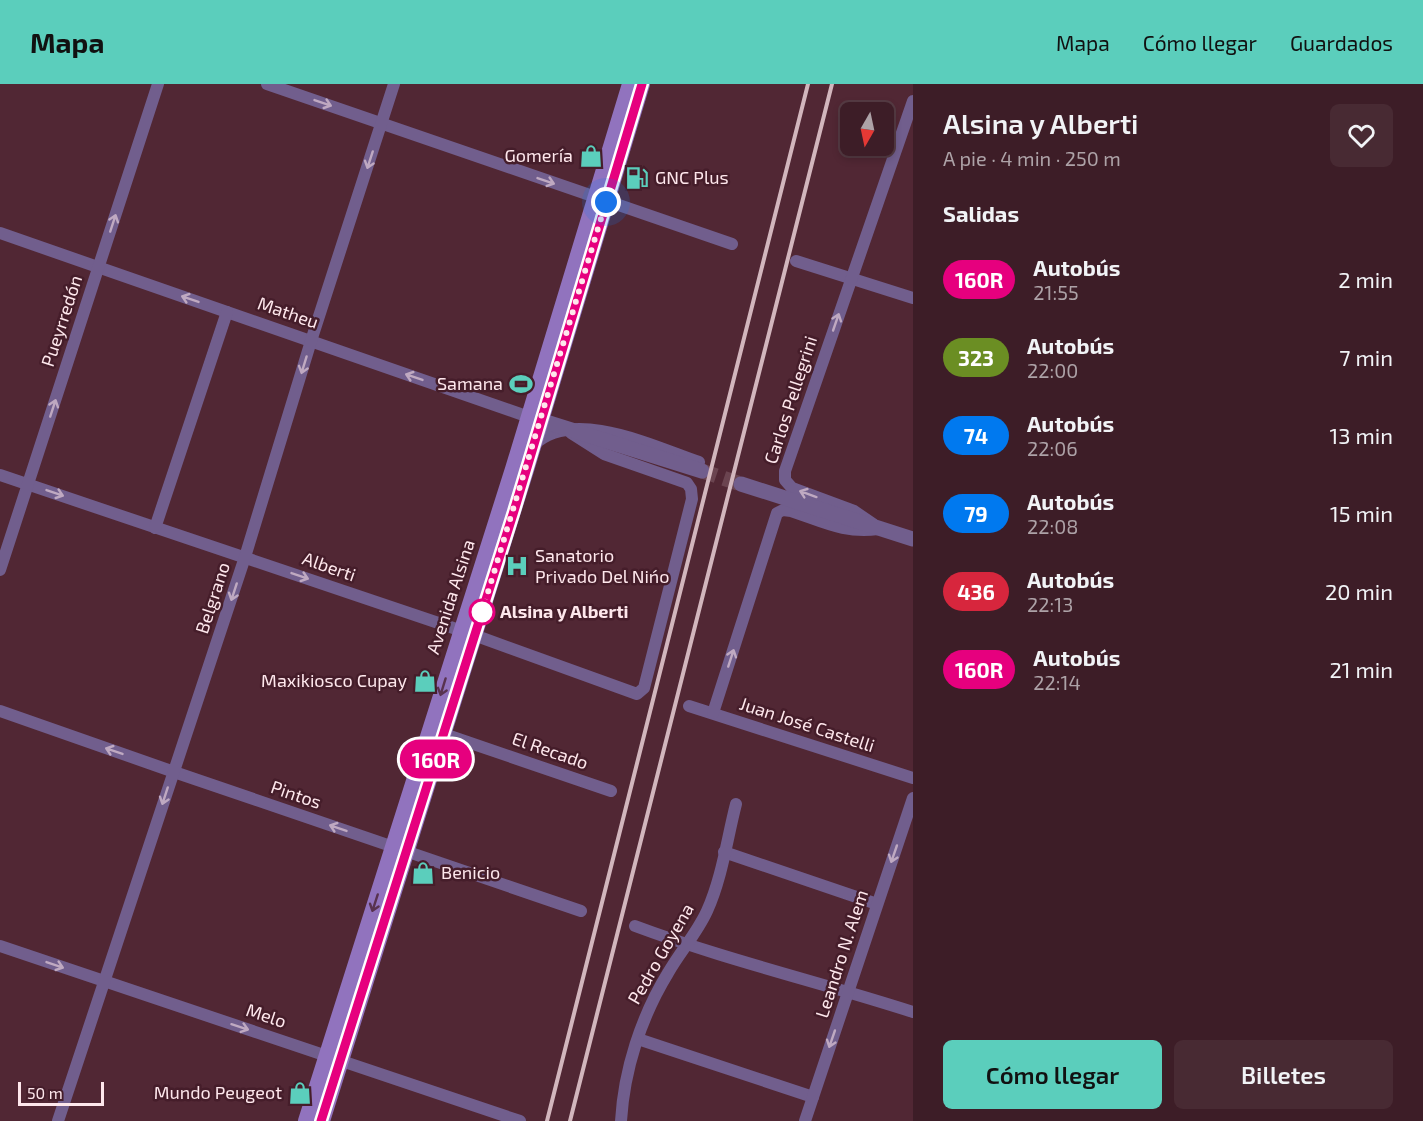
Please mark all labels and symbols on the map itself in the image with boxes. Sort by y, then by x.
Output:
one-way arrow [313,98,332,109]
north arrow [840,102,894,156]
shop icon: Gomería [578,143,604,169]
place label: Gomería [504,144,573,166]
one-way arrow [364,150,375,169]
fuel station icon: GNC Plus [624,165,650,191]
place label: GNC Plus [655,166,729,188]
one-way arrow [536,177,555,188]
your location [591,187,621,217]
one-way arrow [109,214,120,233]
street label: Pueyrredón [36,272,86,369]
street label: Matheu [255,291,322,333]
one-way arrow [181,292,200,303]
one-way arrow [832,313,843,331]
street label: Carlos Pellegrini [759,333,821,466]
one-way arrow [298,355,309,374]
one-way arrow [405,371,424,382]
sports icon: Samana [508,371,534,397]
place label: Samana [437,372,503,394]
one-way arrow [48,399,59,418]
one-way arrow [799,488,818,499]
one-way arrow [45,489,64,500]
street label: Avenida Alsina [421,537,479,657]
place label: Sanatorio Privado Del Nińo [535,544,670,587]
street label: Alberti [300,547,359,585]
hospital icon: Sanatorio Privado Del Nińo [504,553,530,579]
street label: Belgrano [190,559,234,636]
one-way arrow [290,571,309,582]
one-way arrow [227,582,238,601]
marker: Alsina y Alberti [469,599,495,625]
place label: Alsina y Alberti [500,600,629,622]
one-way arrow [726,649,737,668]
shop icon: Maxikiosco Cupay [412,668,438,694]
place label: Maxikiosco Cupay [261,669,407,691]
one-way arrow [437,677,448,696]
street label: Juan José Castelli [737,692,878,756]
street label: El Recado [509,727,591,773]
line badge: 160R [394,740,478,778]
one-way arrow [105,744,124,755]
street label: Pintos [268,775,324,813]
one-way arrow [159,787,170,806]
one-way arrow [329,822,348,833]
one-way arrow [888,844,899,863]
shop icon: Benicio [410,860,436,886]
place label: Benicio [441,861,500,883]
street label: Leandro N. Alem [810,887,872,1020]
one-way arrow [369,893,380,912]
street label: Pedro Goyena [622,899,698,1008]
one-way arrow [45,960,64,971]
street label: Melo [243,998,289,1032]
one-way arrow [230,1022,249,1033]
one-way arrow [826,1029,837,1048]
scale bar [18,1079,104,1106]
shop icon: Mundo Peugeot [287,1080,313,1106]
place label: Mundo Peugeot [154,1081,282,1103]

